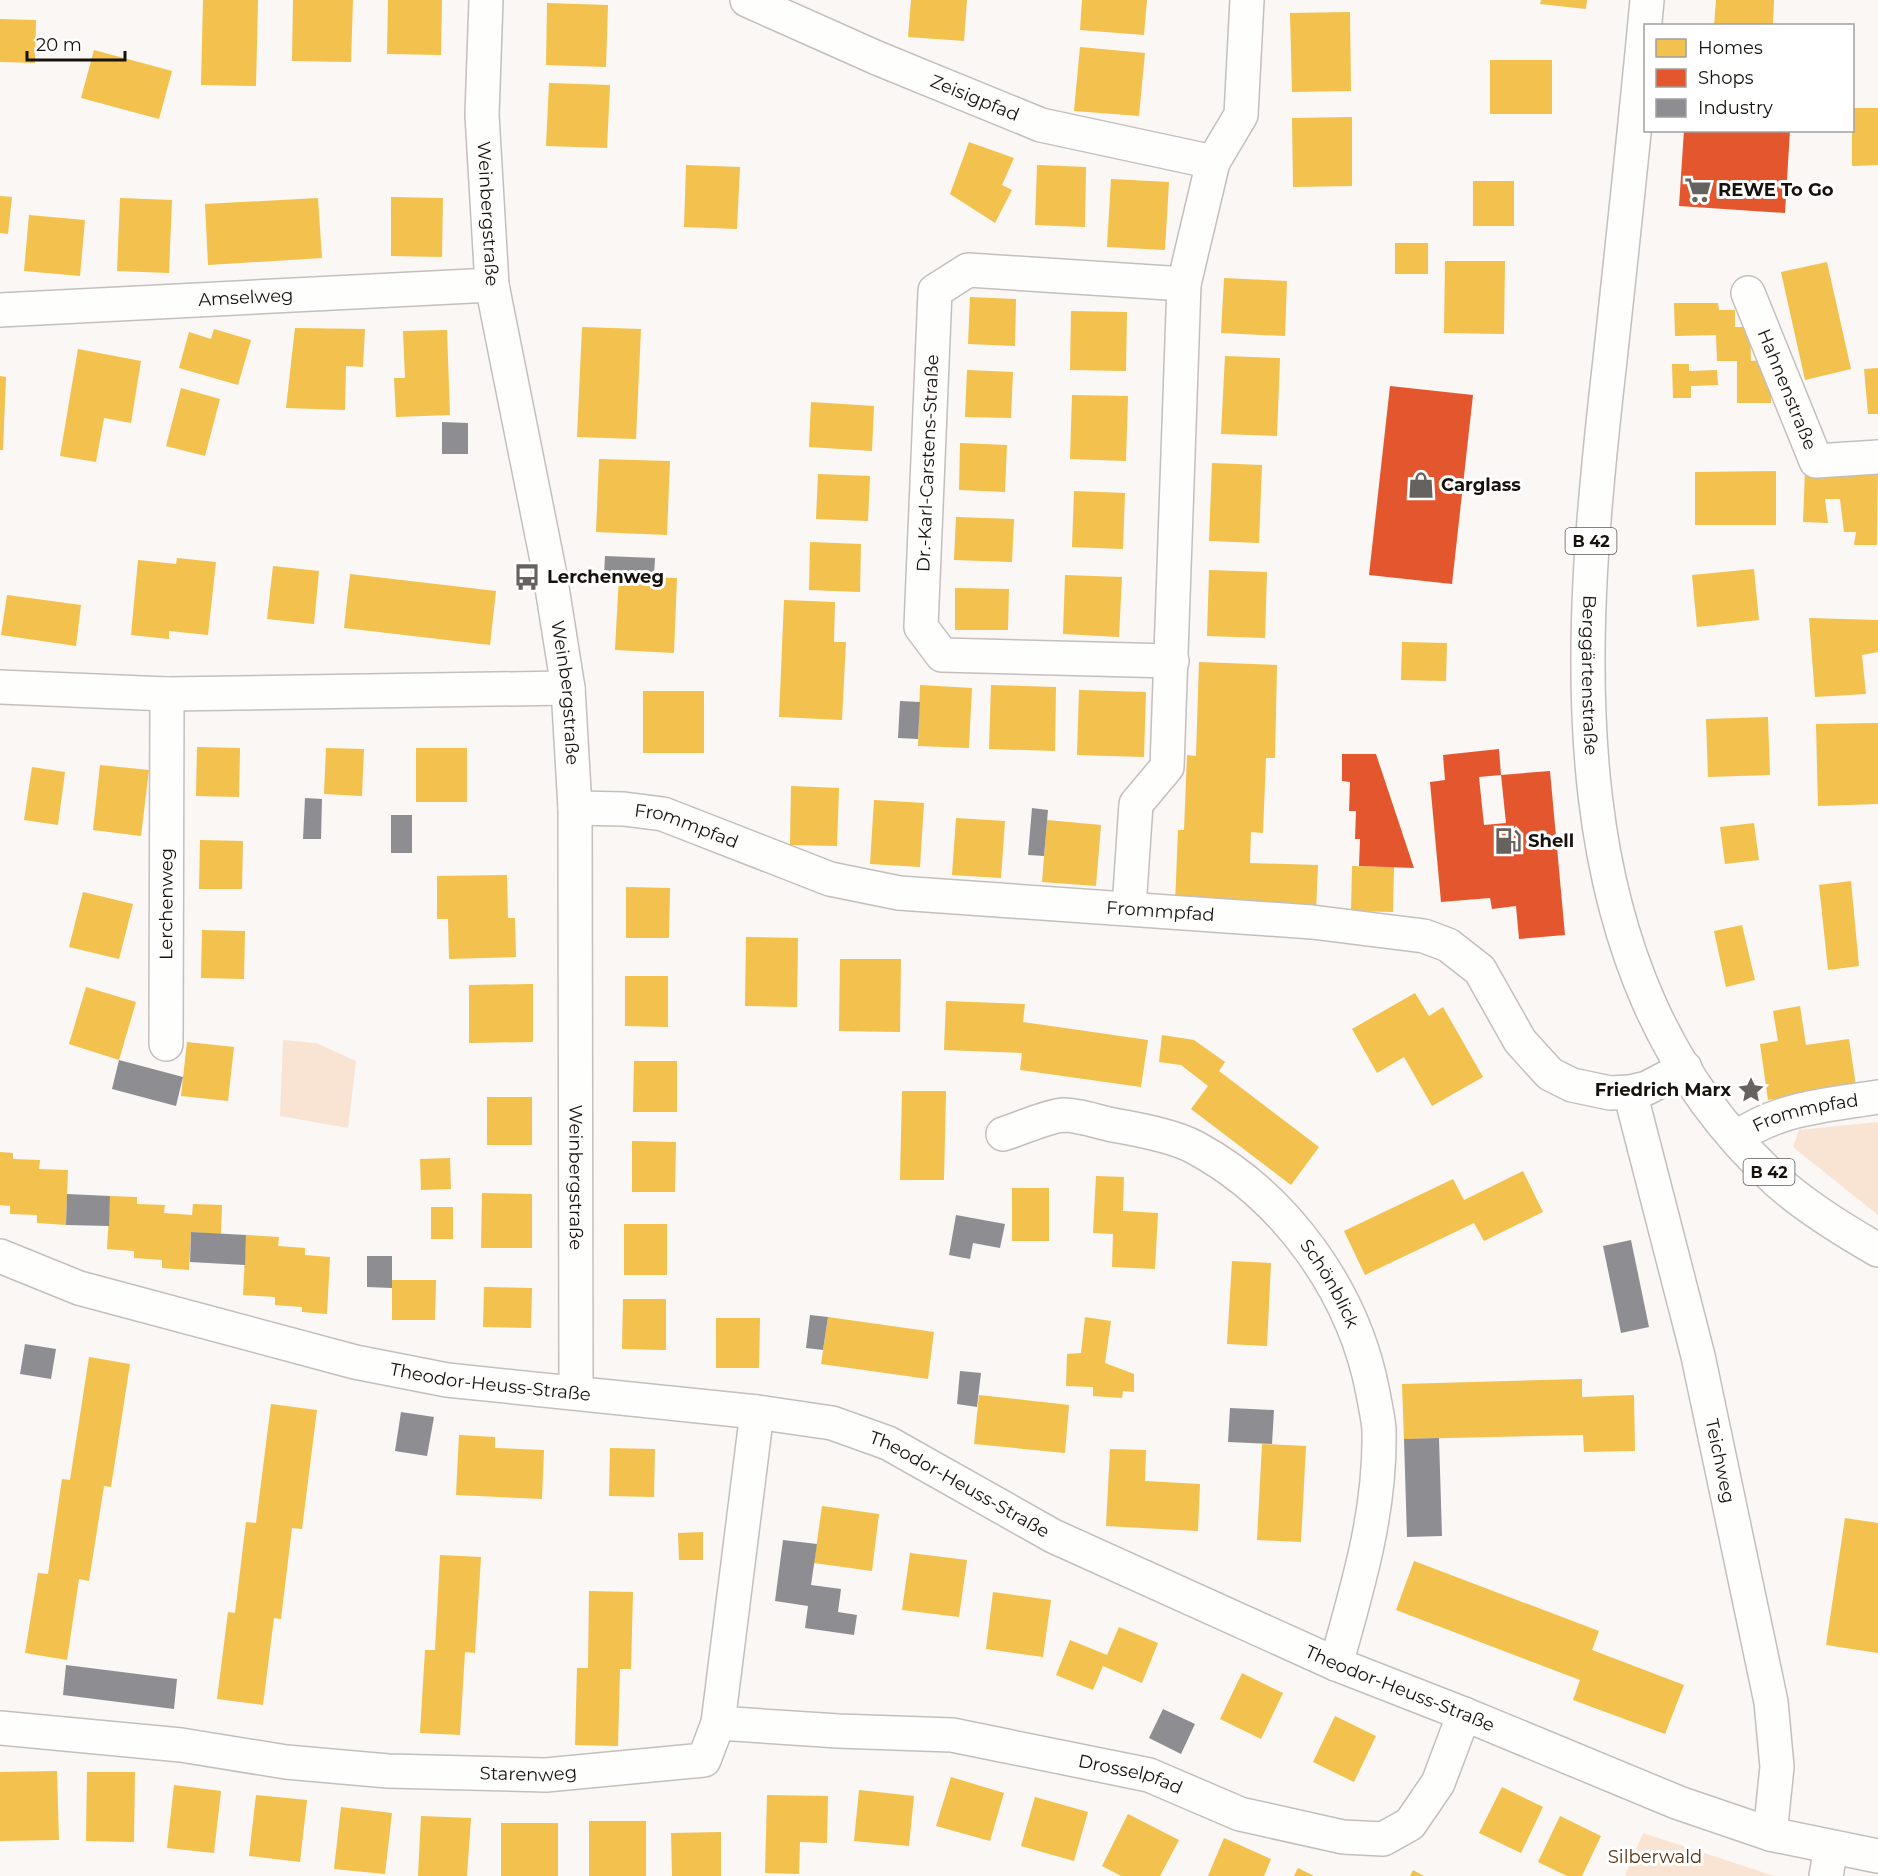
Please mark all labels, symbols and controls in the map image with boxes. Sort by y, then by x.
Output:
scale bar [27,24,124,62]
legend [1644,24,1854,132]
text: 20 m [36,34,82,56]
text: Homes [1698,37,1763,59]
text: Shops [1698,67,1754,89]
street label: Zeisigpfad [927,70,1023,126]
text: Industry [1698,97,1773,119]
street label: Weinbergstraße [473,140,503,287]
supermarket icon: REWE To Go [1683,175,1713,205]
place label: REWE To Go [1718,179,1834,201]
street label: Amselweg [198,284,294,311]
street label: Hahnenstraße [1753,326,1821,453]
street label: Dr.-Karl-Carstens-Straße [912,354,943,572]
shop icon: Carglass [1406,470,1436,500]
place label: Carglass [1441,474,1521,496]
road number: B 42 [1566,528,1616,554]
bus stop icon: Lerchenweg [512,562,542,592]
place label: Lerchenweg [547,566,664,588]
street label: Berggärtenstraße [1577,595,1602,756]
street label: Weinbergstraße [546,619,583,766]
street label: Frommpfad [633,799,742,853]
fuel station icon: Shell [1493,826,1523,856]
place label: Shell [1528,830,1574,852]
street label: Lerchenweg [155,848,178,960]
street label: Frommpfad [1105,897,1215,926]
place icon: Friedrich Marx [1736,1075,1766,1105]
place label: Friedrich Marx [1595,1079,1731,1101]
street label: Frommpfad [1749,1089,1860,1137]
street label: Weinbergstraße [565,1105,587,1250]
road number: B 42 [1744,1159,1794,1185]
street label: Schönblick [1295,1235,1364,1332]
street label: Theodor-Heuss-Straße [388,1358,592,1406]
street label: Teichweg [1701,1417,1740,1505]
street label: Theodor-Heuss-Straße [867,1426,1053,1543]
street label: Theodor-Heuss-Straße [1302,1640,1498,1736]
street label: Drosselpfad [1076,1750,1186,1799]
street label: Starenweg [479,1761,578,1787]
park label: Silberwald [1608,1846,1702,1868]

